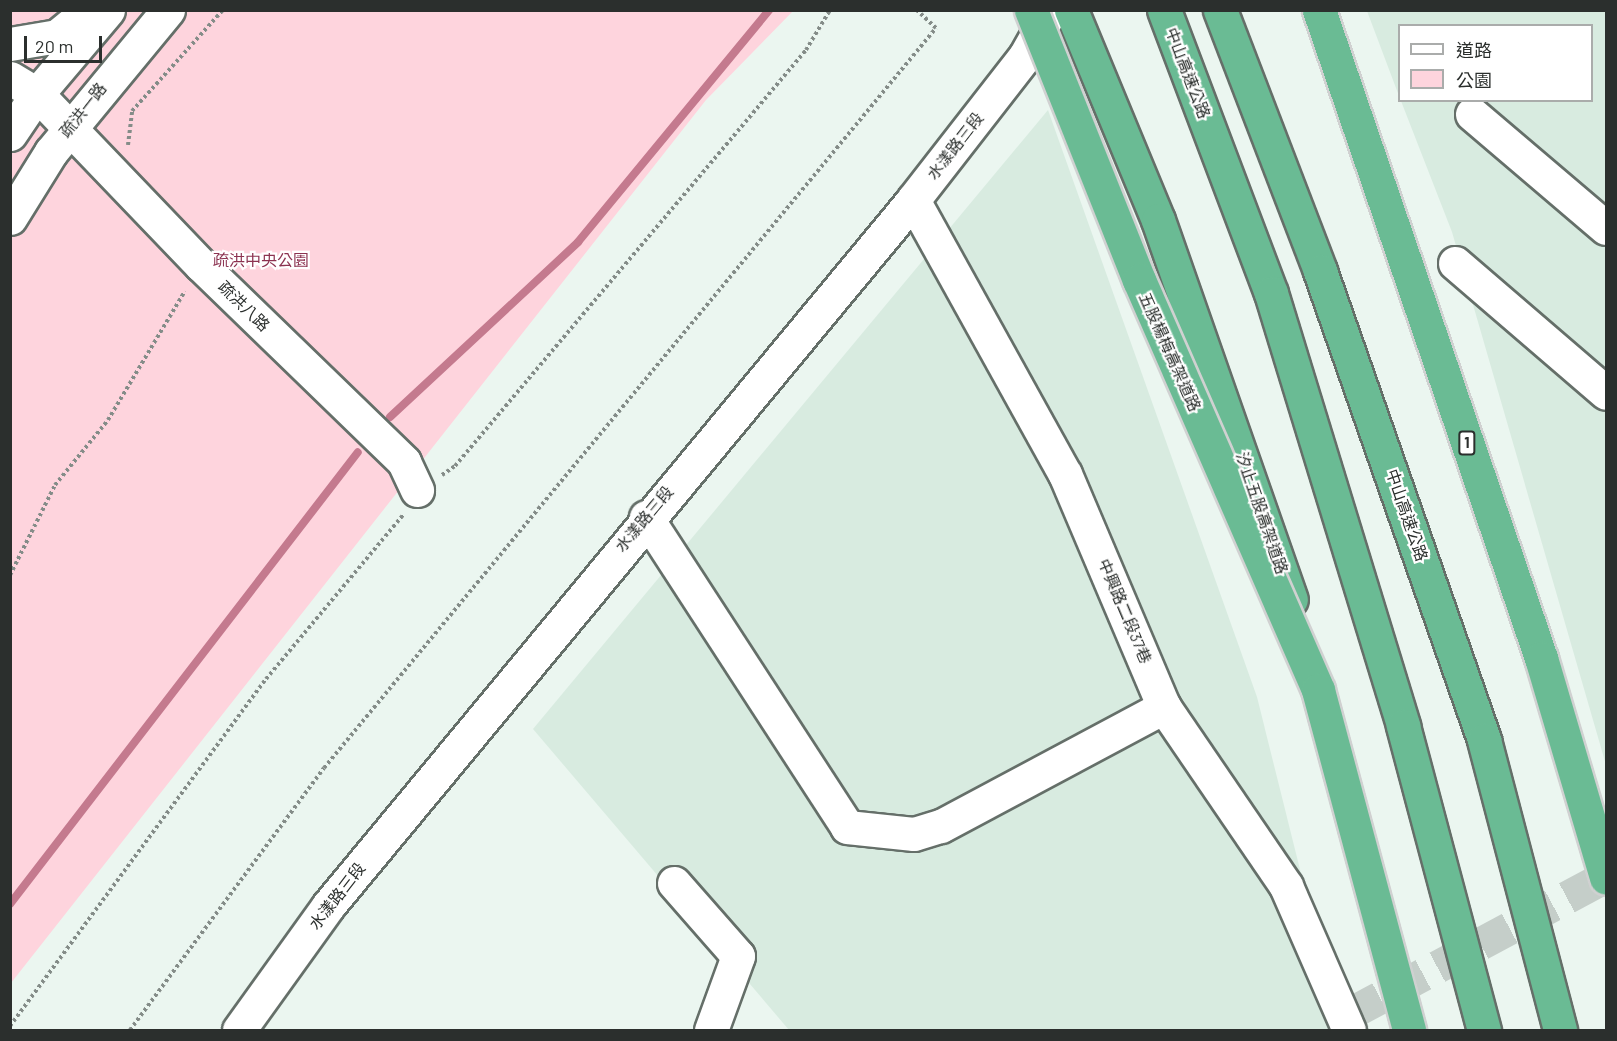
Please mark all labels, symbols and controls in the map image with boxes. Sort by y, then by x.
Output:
scale bar [27,24,105,62]
legend [1398,24,1593,102]
street label: 中山高速公路 [1162,25,1214,121]
text: 20 m [35,35,73,57]
text: 道路 [1456,39,1492,61]
text: 公園 [1456,69,1492,91]
street label: 疏洪一路 [56,79,110,141]
street label: 水漾路三段 [923,109,987,183]
park label: 疏洪中央公園 [213,250,309,270]
street label: 疏洪八路 [214,277,274,335]
street label: 五股楊梅高架道路 [1135,290,1205,414]
road number: 1 [1458,431,1476,455]
street label: 汐止五股高架道路 [1232,449,1292,577]
street label: 中山高速公路 [1382,466,1432,564]
street label: 水漾路三段 [611,482,677,556]
street label: 中興路二段37巷 [1094,556,1156,666]
street label: 水漾路三段 [305,859,369,933]

